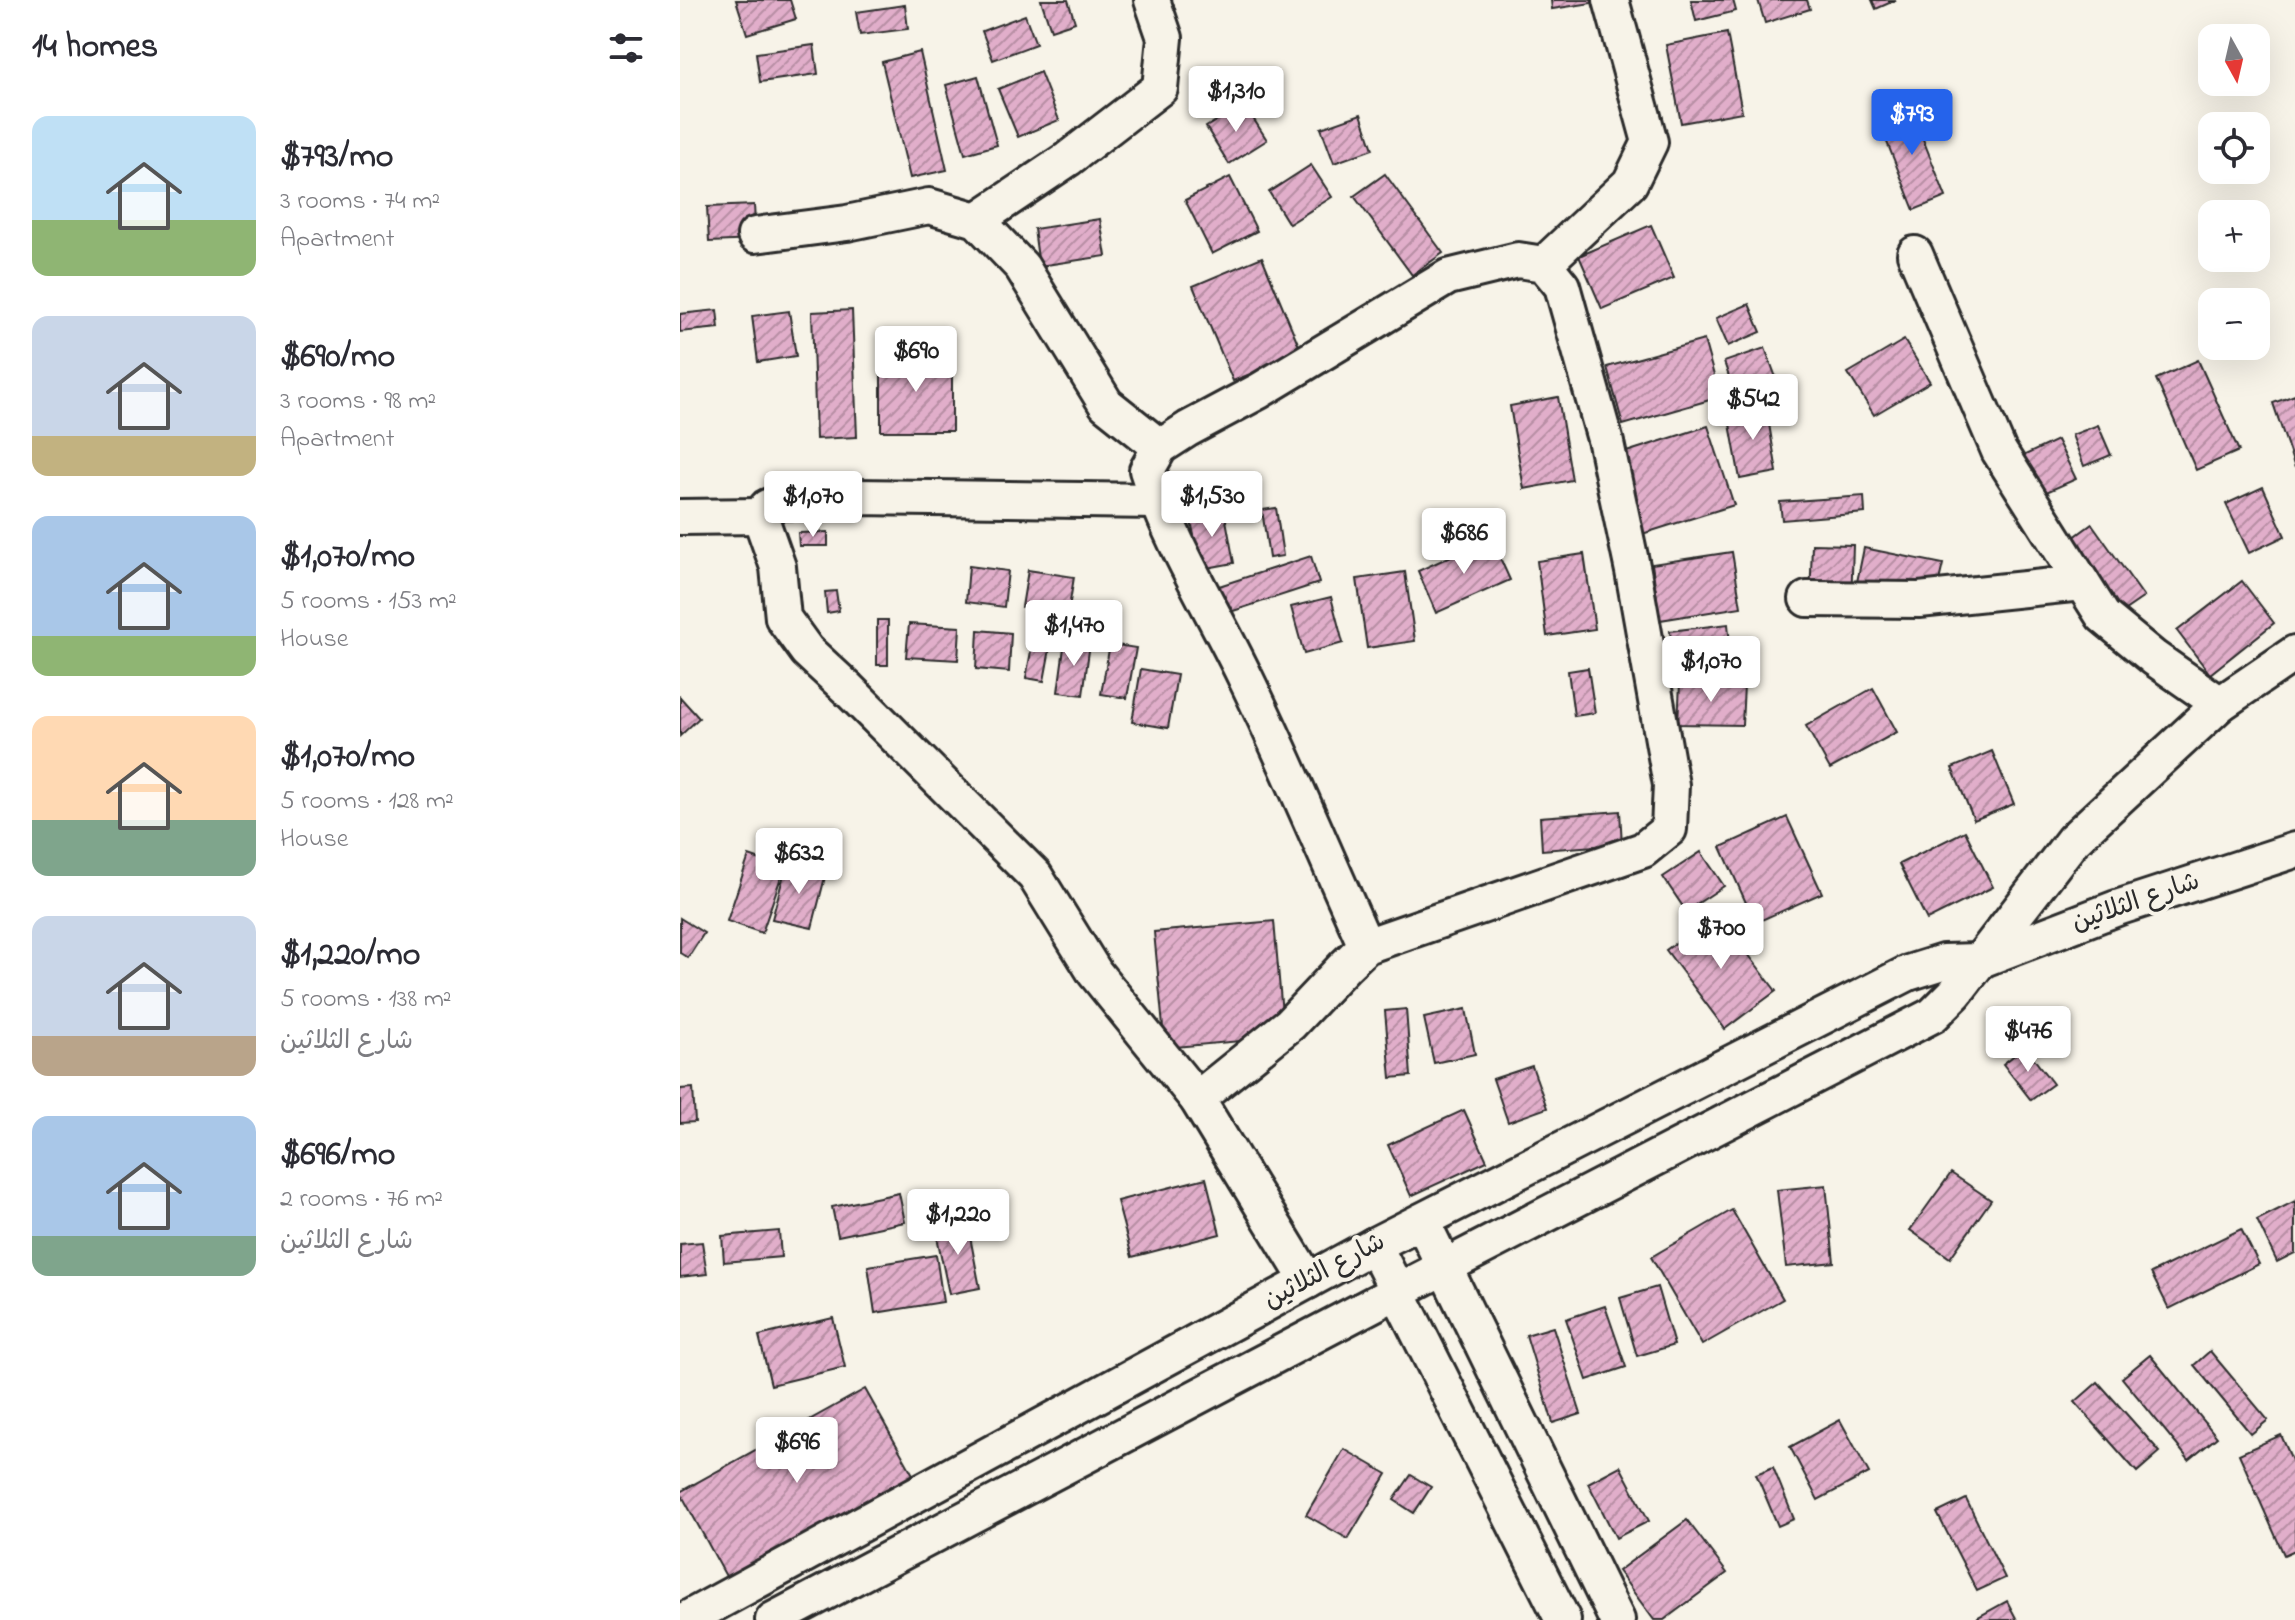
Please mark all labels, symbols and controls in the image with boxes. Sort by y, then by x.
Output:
text: 14 homes [32,23,158,73]
north arrow [2198,24,2270,96]
map controls [2198,24,2270,360]
icon: filters [604,26,648,70]
pin: $1,310 [1171,66,1301,134]
text: $1,310 [1207,73,1265,111]
pin: $793 [1865,89,1959,157]
text: $793 [1889,96,1935,134]
button: locate [2198,112,2270,184]
text: $793/mo [280,133,393,183]
icon: home [96,148,192,244]
text: 3 rooms · 74 m² [280,183,440,221]
button: + [2198,200,2270,272]
text: Apartment [280,221,394,259]
button: − [2198,288,2270,360]
pin: $690 [869,326,963,394]
text: $690/mo [280,333,395,383]
text: $690 [893,333,939,371]
icon: home [96,348,192,444]
pin: $542 [1706,374,1800,442]
text: $542 [1726,381,1780,419]
text: 3 rooms · 98 m² [280,383,436,421]
text: Apartment [280,421,394,459]
pin: $1,070 [748,471,878,539]
pin: $1,530 [1147,471,1277,539]
text: $1,070 [782,478,844,516]
text: $1,530 [1179,478,1245,516]
pin: $686 [1417,508,1511,576]
text: $686 [1440,515,1488,553]
text: $1,070/mo [280,533,415,583]
icon: home [96,548,192,644]
text: 5 rooms · 153 m² [280,583,457,621]
pin: $1,470 [1009,600,1139,668]
text: $1,470 [1043,607,1105,645]
text: House [280,621,348,659]
pin: $1,070 [1646,636,1776,704]
text: $1,070 [1680,643,1742,681]
text: $1,070/mo [280,733,415,783]
icon: home [96,748,192,844]
text: 5 rooms · 128 m² [280,783,454,821]
text: House [280,821,348,859]
pin: $632 [752,828,846,896]
text: $632 [774,835,824,873]
street label: شارع الثلاثين [2067,863,2205,943]
pin: $700 [1674,903,1768,971]
text: $700 [1697,910,1745,948]
text: $1,220/mo [280,931,420,981]
icon: home [96,948,192,1044]
text: 5 rooms · 138 m² [280,981,452,1019]
pin: $476 [1981,1006,2075,1074]
text: $476 [2004,1013,2052,1051]
text: شارع الثلاثين [280,1023,413,1061]
text: $696/mo [280,1131,395,1181]
icon: home [96,1148,192,1244]
text: 2 rooms · 76 m² [280,1181,443,1219]
pin: $1,220 [893,1189,1023,1257]
text: $1,220 [925,1196,991,1234]
text: شارع الثلاثين [280,1223,413,1261]
street label: شارع الثلاثين [1257,1224,1393,1320]
pin: $696 [750,1417,844,1485]
text: $696 [774,1424,820,1462]

